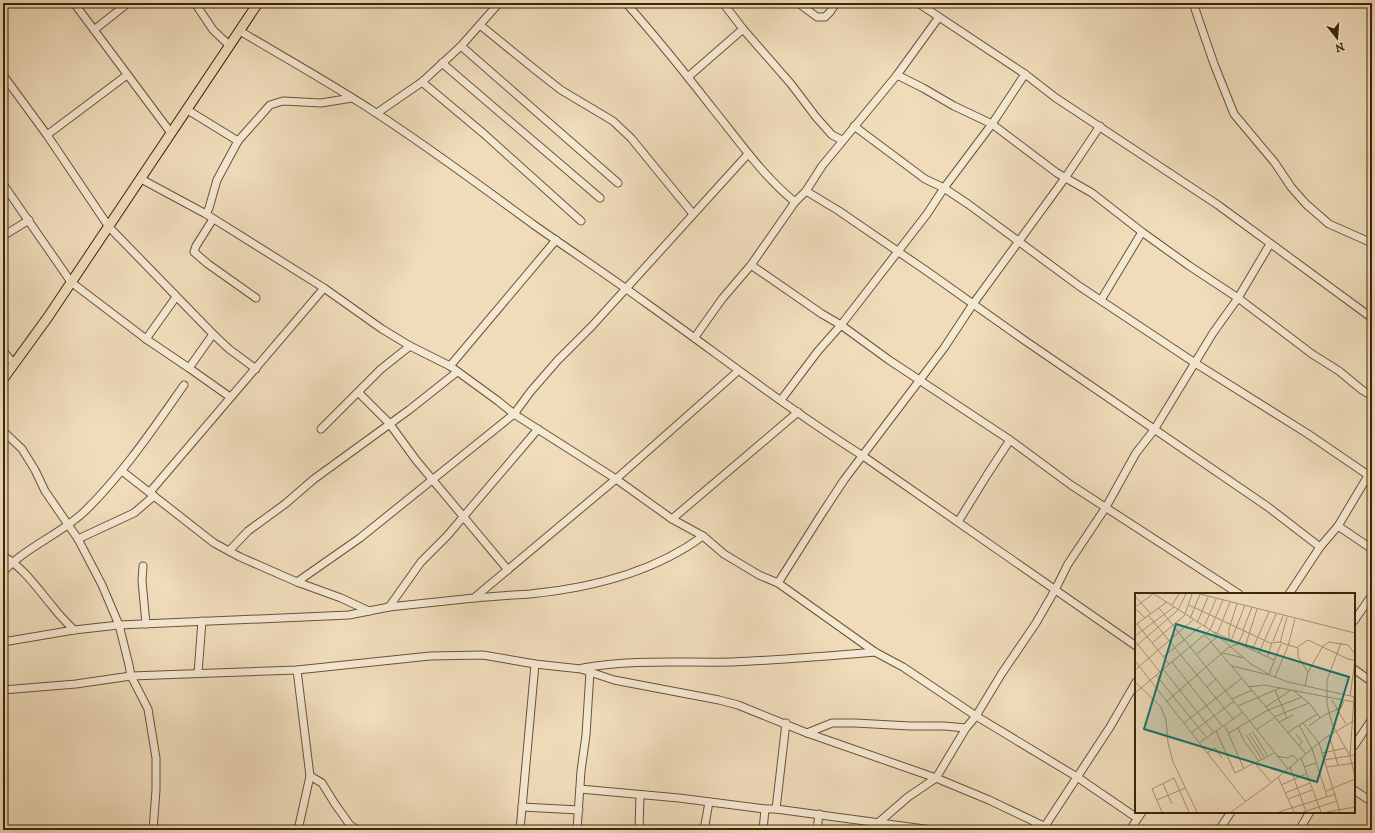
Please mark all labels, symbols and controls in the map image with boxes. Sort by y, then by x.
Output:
north arrow [1317,18,1357,58]
text: N [1333,39,1346,55]
inset map [1135,593,1355,813]

